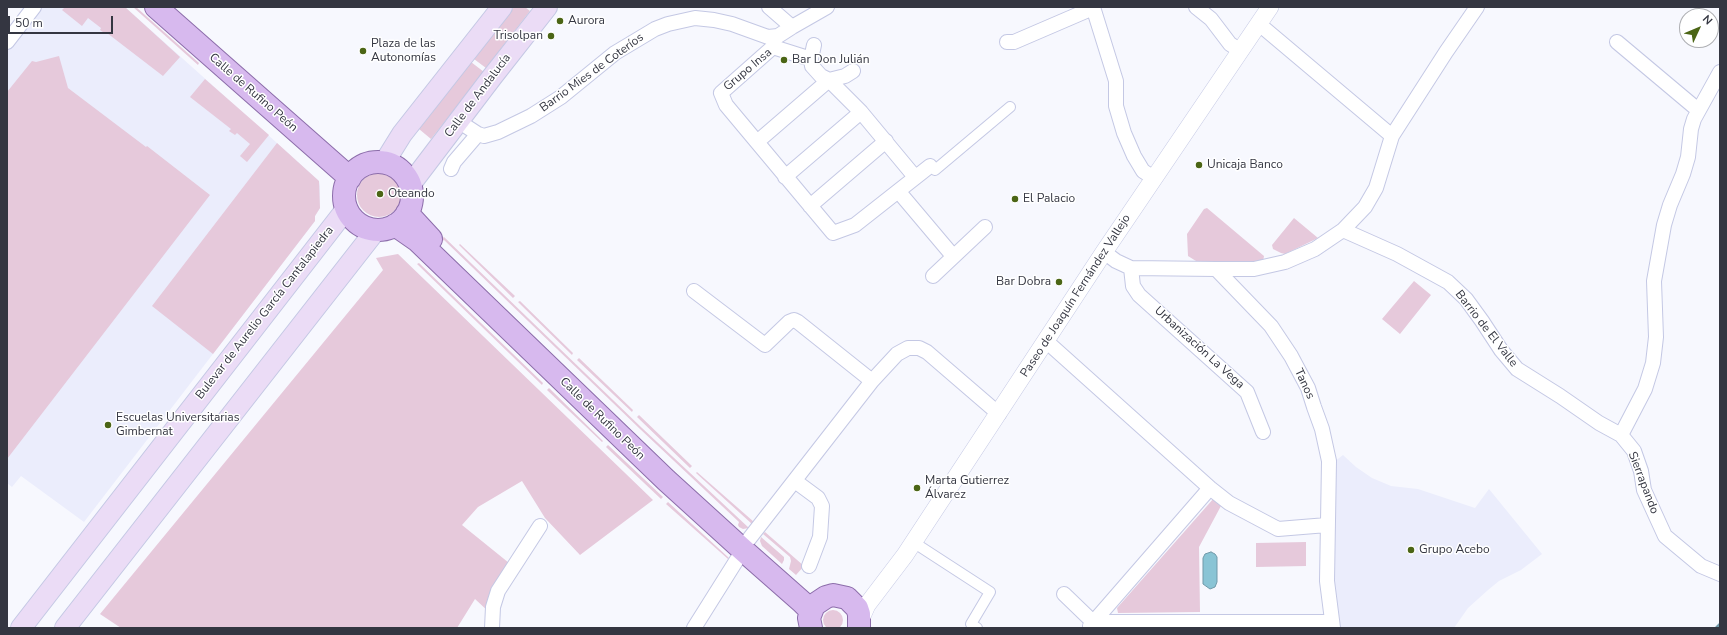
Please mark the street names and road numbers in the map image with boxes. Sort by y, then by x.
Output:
street label: Barrio Mies de Coteríos [537,31,647,115]
street label: Grupo Insa [721,46,775,94]
street label: Calle de Rufino Peón [206,51,300,135]
street label: Calle de Andalucía [442,51,514,141]
street label: Paseo de Joaquín Fernández Vallejo [1018,212,1134,380]
street label: Bulevar de Aurelio García Cantalapiedra [193,224,337,402]
street label: Barrio de El Valle [1452,288,1520,370]
street label: Urbanización La Vega [1151,304,1247,392]
street label: Tanos [1291,366,1317,402]
street label: Calle de Rufino Peón [557,375,647,463]
street label: Sierrapando [1625,450,1661,516]

